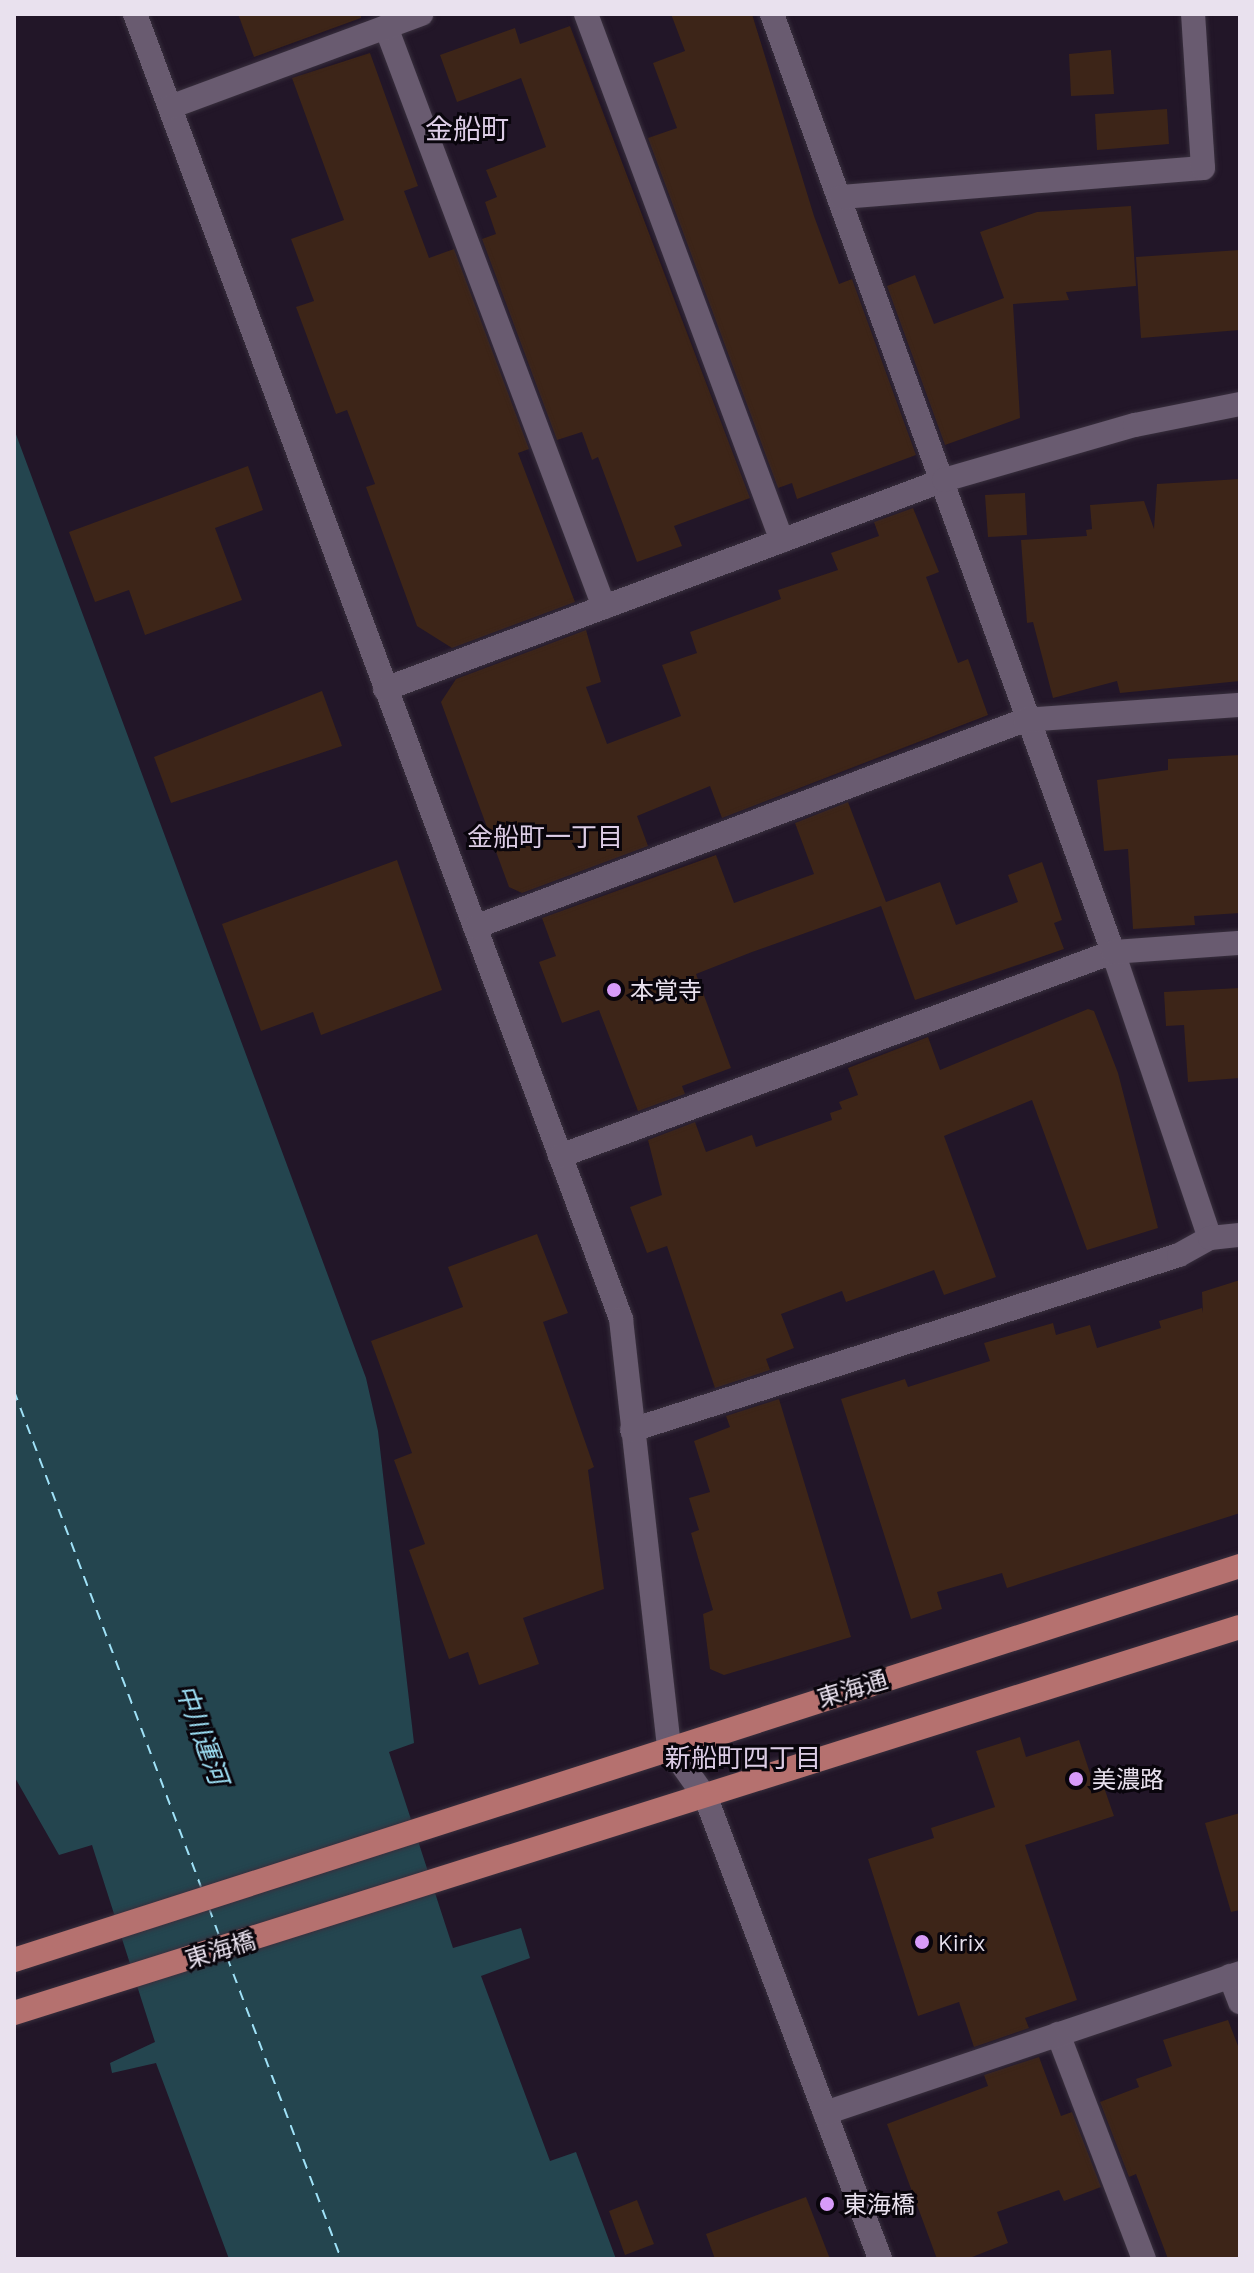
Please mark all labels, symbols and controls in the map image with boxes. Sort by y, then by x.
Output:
district label: 金船町 [425,111,509,145]
district label: 金船町一丁目 [467,820,623,852]
place label: 本覚寺 [630,976,702,1004]
marker: 本覚寺 [605,981,623,999]
street label: 東海通 [813,1664,891,1712]
water label: 中川運河 [171,1680,235,1788]
district label: 新船町四丁目 [665,1741,821,1773]
place label: 美濃路 [1092,1765,1164,1793]
marker: 美濃路 [1067,1770,1085,1788]
street label: 東海橋 [181,1925,259,1973]
place label: Kirix [938,1928,985,1956]
marker: Kirix [913,1933,931,1951]
place label: 東海橋 [843,2190,915,2218]
marker: 東海橋 [818,2195,836,2213]

